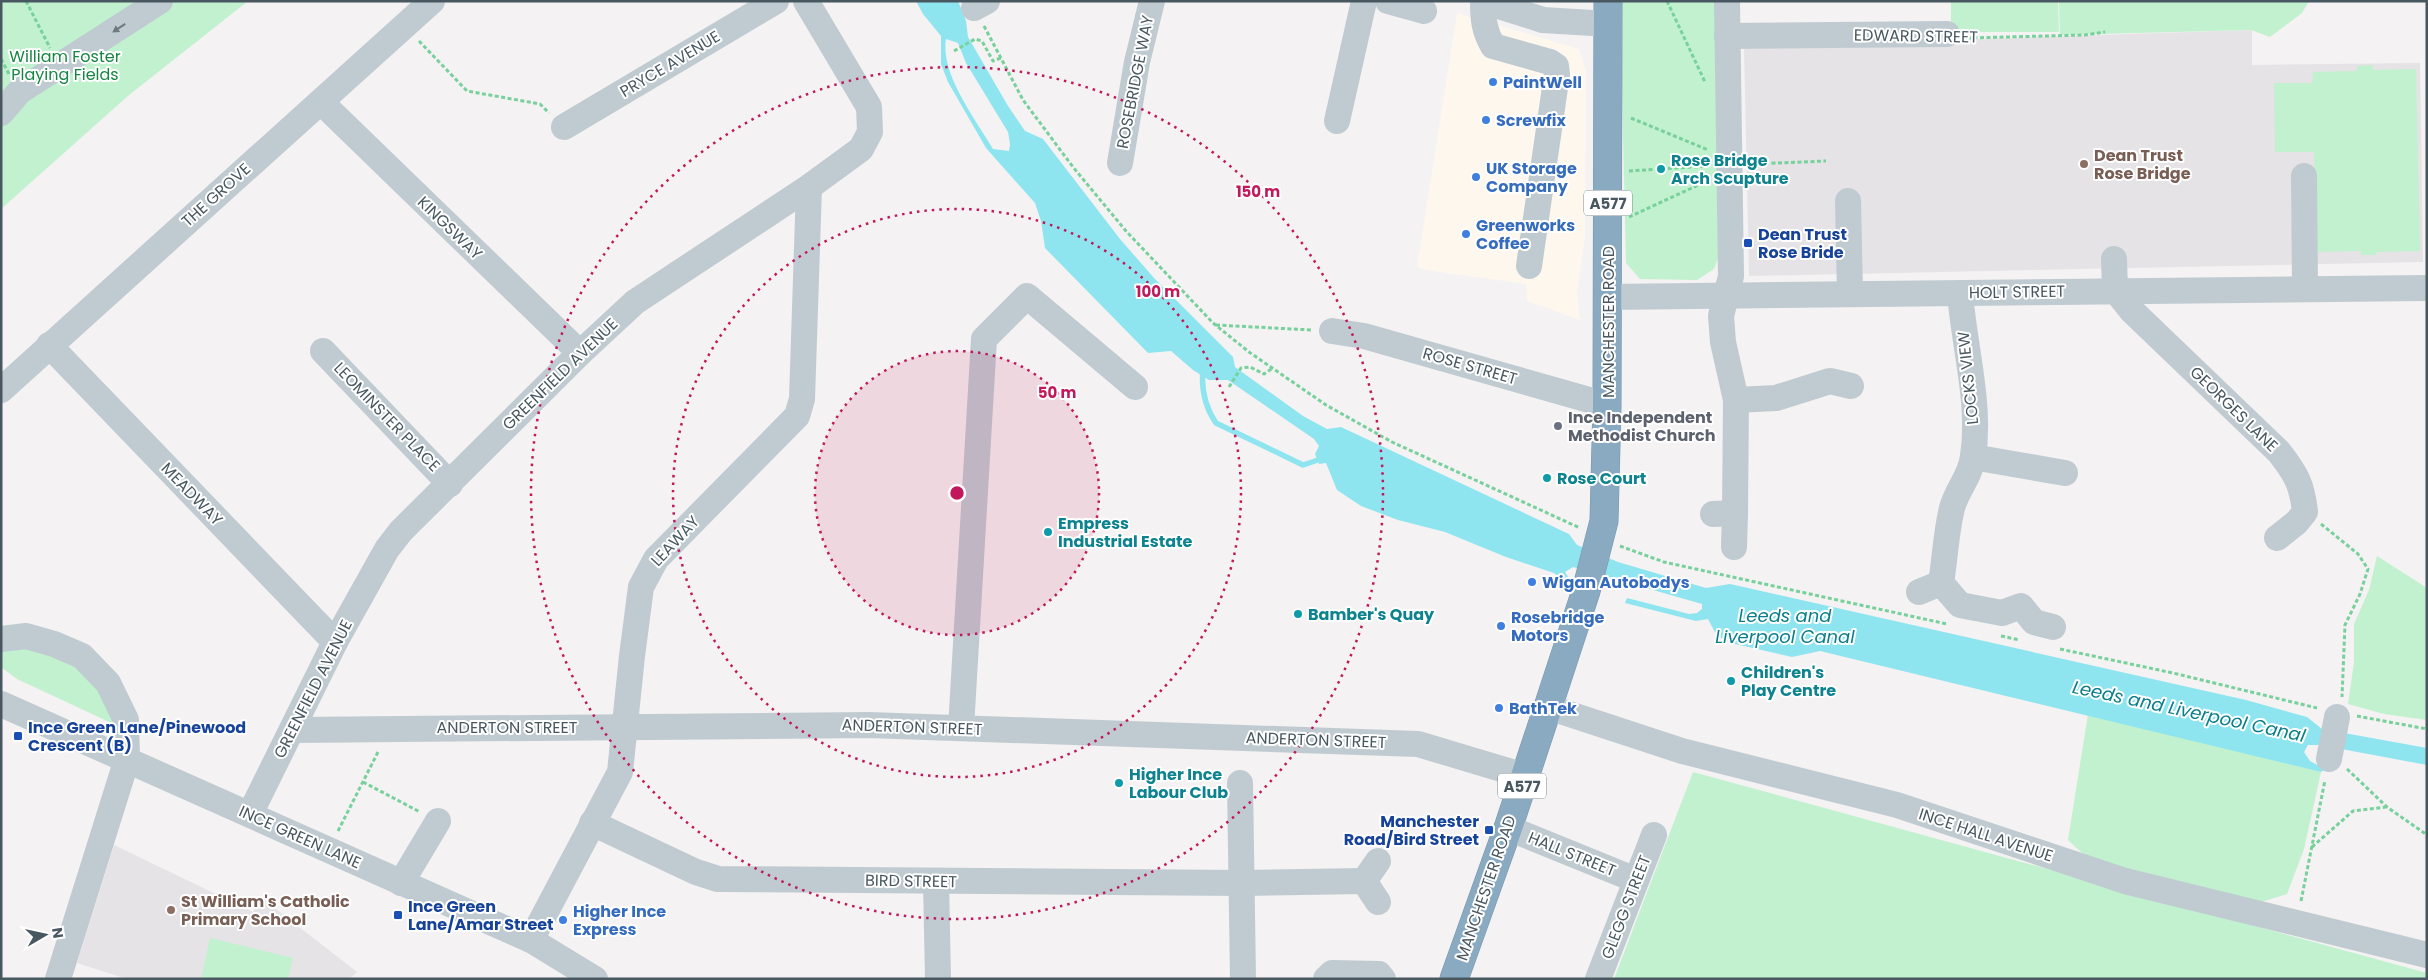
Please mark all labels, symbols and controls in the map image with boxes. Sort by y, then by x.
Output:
street label: ROSEBRIDGE WAY [1111,13,1159,151]
one-way arrow [112,23,125,32]
street label: EDWARD STREET [1854,23,1979,49]
street label: PRYCE AVENUE [616,25,724,103]
park label: William Foster Playing Fields [9,45,121,86]
place label: PaintWell [1503,71,1582,94]
marker: PaintWell [1487,76,1499,88]
place label: Screwfix [1496,109,1567,132]
marker: Screwfix [1480,114,1492,126]
place label: Dean Trust Rose Bridge [2094,144,2191,185]
place label: Rose Bridge Arch Scupture [1671,149,1789,190]
place label: UK Storage Company [1486,157,1577,198]
street label: THE GROVE [176,158,256,232]
marker: Dean Trust Rose Bridge [2078,158,2090,170]
marker: Rose Bridge Arch Scupture [1655,163,1667,175]
marker: UK Storage Company [1470,171,1482,183]
text: 150 m [1236,181,1280,202]
road number: A577 [1584,190,1632,216]
street label: KINGSWAY [412,191,488,265]
place label: Greenworks Coffee [1476,214,1575,255]
place label: Dean Trust Rose Bride [1758,223,1847,264]
marker: Greenworks Coffee [1460,228,1472,240]
marker: Dean Trust Rose Bride [1742,237,1754,249]
street label: MANCHESTER ROAD [1597,246,1620,398]
street label: HOLT STREET [1969,280,2066,304]
text: 100 m [1136,281,1180,302]
street label: GREENFIELD AVENUE [497,313,623,435]
street label: LOCKS VIEW [1952,330,1984,426]
street label: ROSE STREET [1420,342,1520,391]
street label: LEOMINSTER PLACE [329,357,445,477]
street label: GEORGES LANE [2185,361,2283,457]
text: 50 m [1038,382,1076,403]
place label: Ince Independent Methodist Church [1568,406,1716,447]
marker: Ince Independent Methodist Church [1552,420,1564,432]
street label: MEADWAY [156,457,228,531]
place label: Rose Court [1557,467,1646,490]
marker: Rose Court [1541,472,1553,484]
centre of rings [948,484,966,502]
street label: LEAWAY [646,510,705,571]
place label: Empress Industrial Estate [1058,512,1193,553]
marker: Empress Industrial Estate [1042,526,1054,538]
place label: Wigan Autobodys [1542,571,1690,594]
marker: Wigan Autobodys [1526,576,1538,588]
place label: Bamber's Quay [1308,603,1435,626]
water label: Leeds and Liverpool Canal [1715,603,1855,649]
place label: Rosebridge Motors [1511,606,1605,647]
marker: Bamber's Quay [1292,608,1304,620]
street label: GREENFIELD AVENUE [268,616,358,762]
marker: Rosebridge Motors [1495,620,1507,632]
place label: Children's Play Centre [1741,661,1836,702]
water label: Leeds and Liverpool Canal [2070,674,2308,748]
marker: Children's Play Centre [1725,675,1737,687]
place label: BathTek [1509,697,1577,720]
marker: BathTek [1493,702,1505,714]
street label: ANDERTON STREET [841,713,983,741]
place label: Ince Green Lane/Pinewood Crescent (B) [28,716,246,757]
street label: ANDERTON STREET [437,716,578,739]
street label: ANDERTON STREET [1245,726,1387,754]
marker: Ince Green Lane/Pinewood Crescent (B) [12,730,24,742]
place label: Higher Ince Labour Club [1129,763,1228,804]
road number: A577 [1498,774,1546,798]
marker: Higher Ince Labour Club [1113,777,1125,789]
street label: INCE GREEN LANE [235,800,365,874]
street label: INCE HALL AVENUE [1916,802,2056,868]
place label: Manchester Road/Bird Street [1344,810,1479,851]
street label: MANCHESTER ROAD [1450,812,1522,964]
marker: Manchester Road/Bird Street [1483,824,1495,836]
street label: HALL STREET [1525,826,1620,882]
street label: GLEGG STREET [1596,851,1656,962]
street label: BIRD STREET [865,869,957,893]
place label: St William's Catholic Primary School [181,890,350,931]
place label: Ince Green Lane/Amar Street [408,895,554,936]
place label: Higher Ince Express [573,900,666,941]
marker: St William's Catholic Primary School [165,904,177,916]
marker: Ince Green Lane/Amar Street [392,909,404,921]
north arrow [20,910,70,960]
marker: Higher Ince Express [557,914,569,926]
text: N [47,926,69,940]

